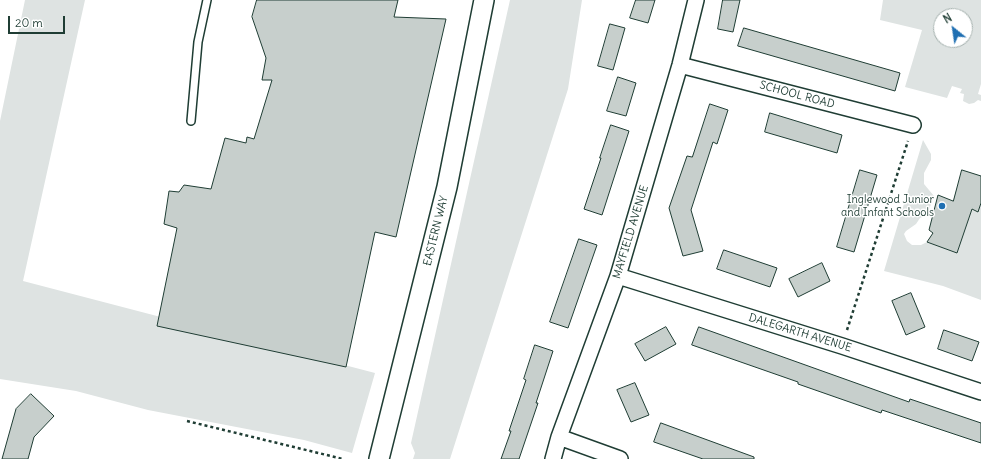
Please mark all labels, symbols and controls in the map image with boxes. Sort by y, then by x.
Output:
scale bar [10,8,67,34]
north arrow [933,8,973,48]
text: N [941,11,954,26]
text: 20 m [15,15,43,30]
street label: SCHOOL ROAD [758,79,836,111]
street label: MAYFIELD AVENUE [610,184,652,280]
place label: Inglewood Junior and Infant Schools [841,193,934,219]
street label: EASTERN WAY [421,195,451,267]
marker: Inglewood Junior and Infant Schools [937,201,947,211]
street label: DALEGARTH AVENUE [747,311,853,355]

